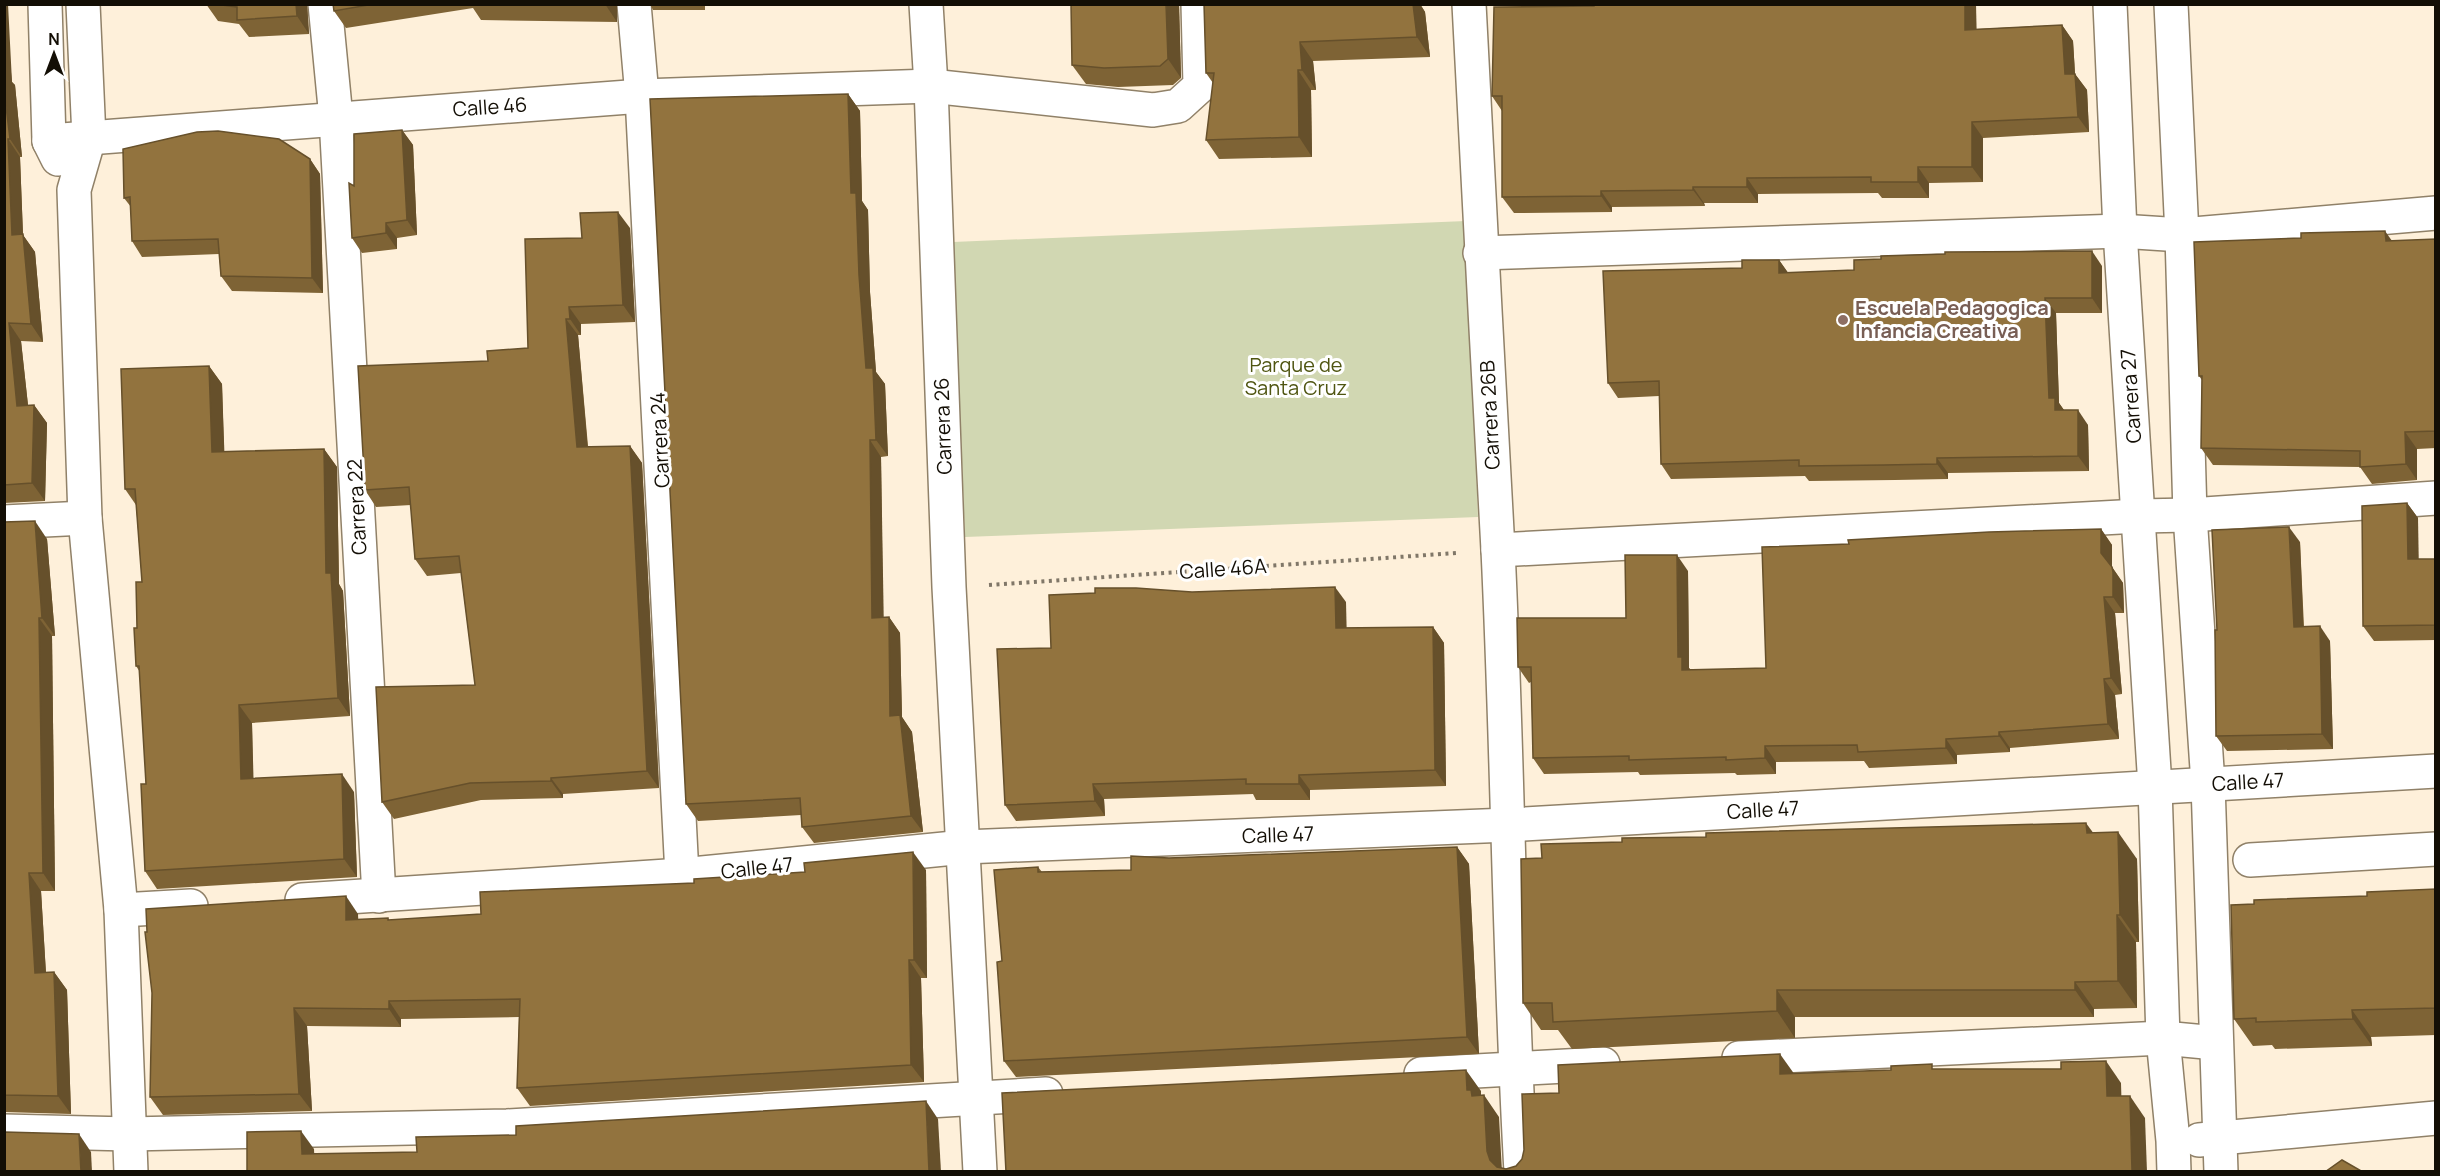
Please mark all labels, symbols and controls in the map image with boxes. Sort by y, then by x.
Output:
north arrow [24,24,84,84]
text: N [48,28,60,50]
street label: Calle 46 [452,90,528,123]
place label: Escuela Pedagogica Infancia Creativa [1855,294,2049,344]
marker: Escuela Pedagogica Infancia Creativa [1836,313,1850,327]
street label: Carrera 27 [2114,348,2147,444]
park label: Parque de Santa Cruz [1245,351,1347,401]
street label: Carrera 26B [1473,360,1506,470]
street label: Carrera 26 [927,377,958,475]
street label: Carrera 24 [644,391,675,489]
street label: Carrera 22 [341,458,372,556]
street label: Calle 46A [1178,552,1268,585]
street label: Calle 47 [2211,766,2285,797]
street label: Calle 47 [1726,794,1800,825]
street label: Calle 47 [1241,820,1315,849]
street label: Calle 47 [720,850,794,885]

